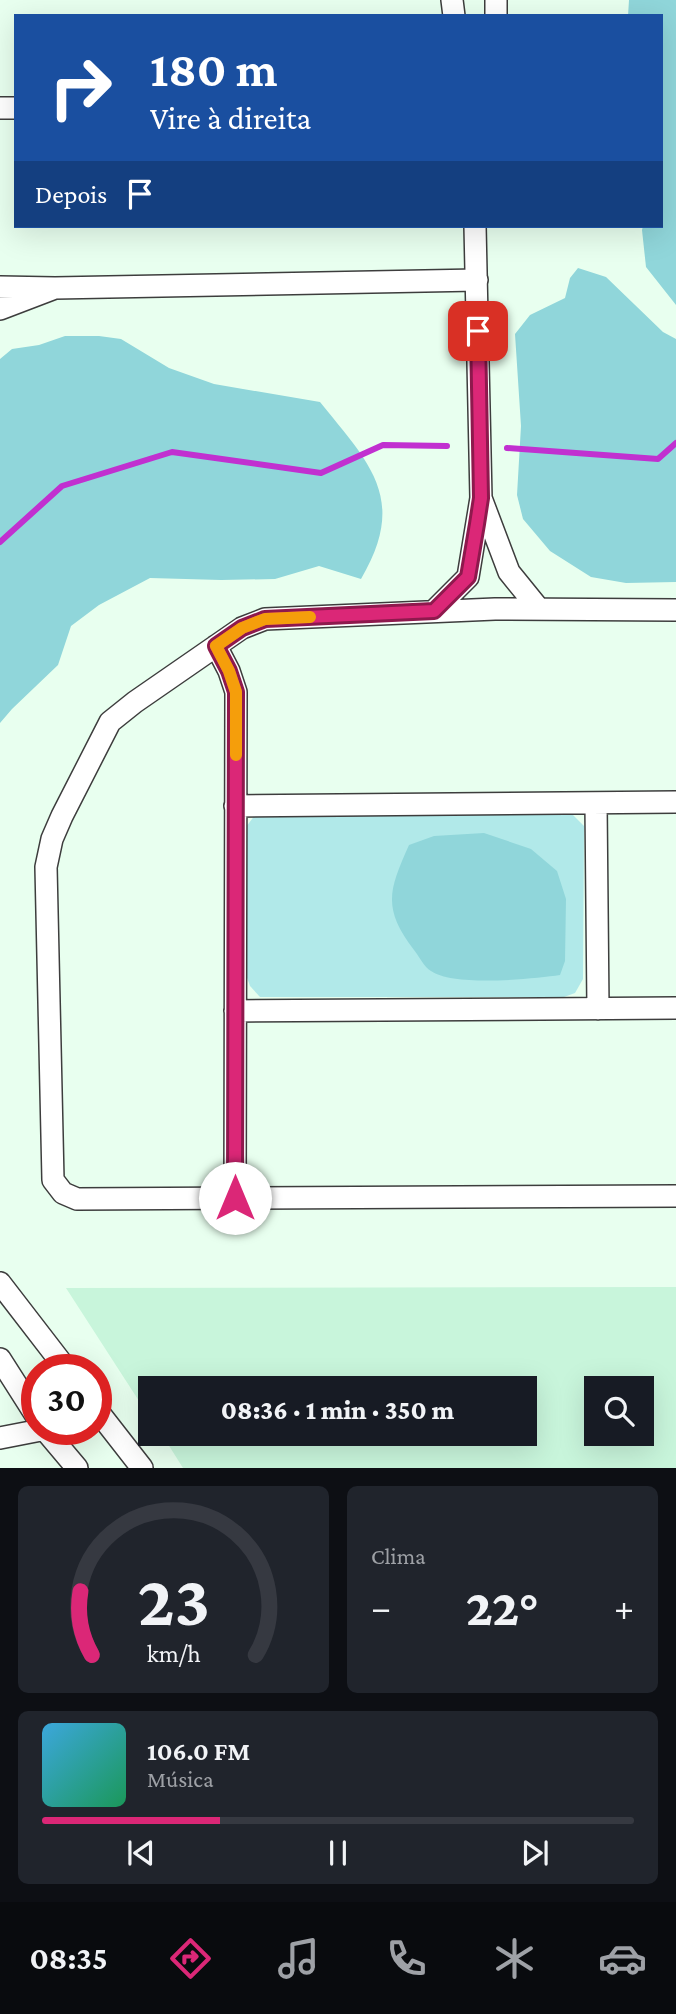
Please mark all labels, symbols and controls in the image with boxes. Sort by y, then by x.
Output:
icon: right [35,42,126,133]
text: 180 m [150,42,278,97]
text: Vire à direita [150,100,311,136]
icon: arrive [121,175,159,213]
text: Depois [35,180,107,209]
pin [448,301,508,361]
icon: arrive [459,312,497,350]
position arrow [198,1161,272,1235]
speed limit sign: 30 [21,1354,112,1445]
map controls [584,1376,654,1446]
button: search [584,1376,654,1446]
text: 08:36 · 1 min · 350 m [221,1396,454,1425]
text: Clima [371,1543,426,1569]
text: 23 [137,1561,210,1642]
text: 22° [466,1578,539,1636]
text: − [371,1586,391,1628]
text: + [614,1586,634,1628]
text: km/h [147,1640,200,1667]
text: 106.0 FM [147,1737,250,1766]
text: Música [147,1766,214,1792]
icon: previous [122,1834,160,1872]
icon: pause [319,1834,357,1872]
icon: next [516,1834,554,1872]
icon: directions [166,1934,215,1983]
icon: music [274,1934,323,1983]
icon: phone [382,1934,431,1983]
icon: climate [490,1934,539,1983]
icon: car [598,1934,647,1983]
text: 08:35 [29,1940,108,1976]

